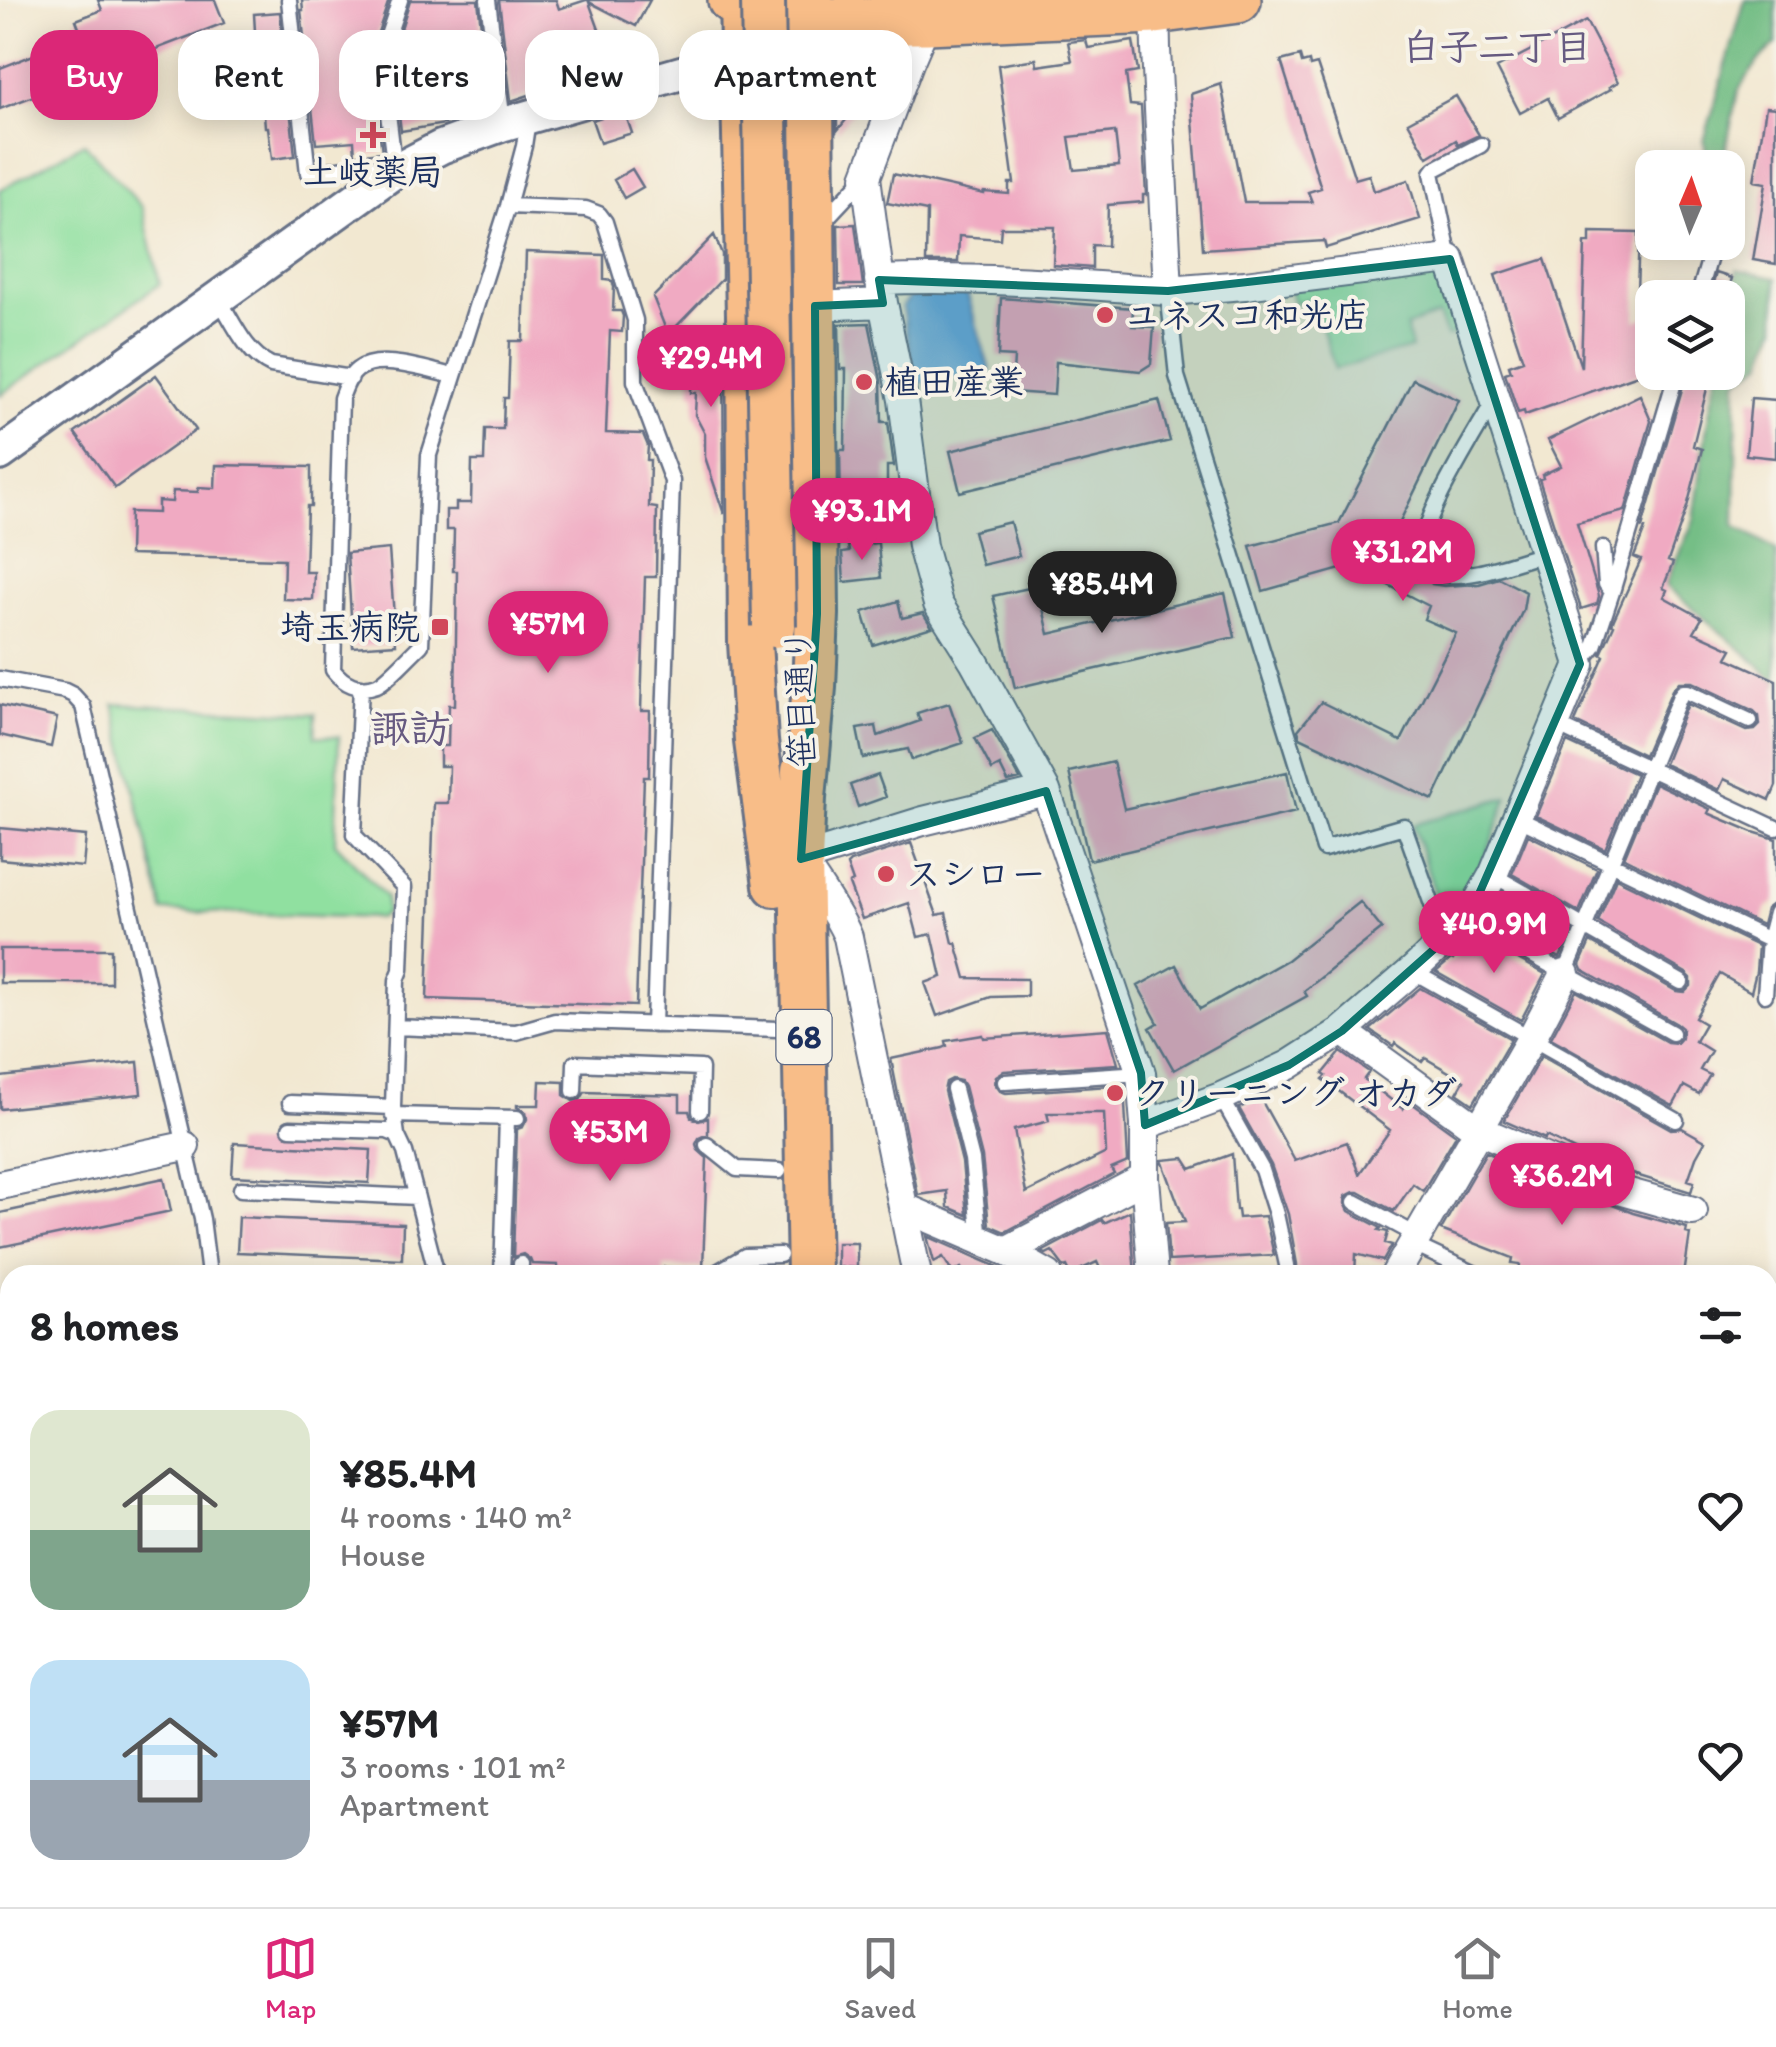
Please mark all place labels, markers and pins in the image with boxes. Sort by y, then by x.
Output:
marker: 土岐薬局 [362,124,384,146]
place label: 土岐薬局 [303,151,443,193]
place label: ユネスコ和光店 [1125,294,1369,336]
marker: ユネスコ和光店 [1094,304,1116,326]
pin: ¥29.4M [630,325,792,410]
place label: 植田産業 [884,361,1024,403]
marker: 植田産業 [853,371,875,393]
pin: ¥93.1M [781,478,943,563]
pin: ¥31.2M [1322,519,1484,604]
pin: ¥85.4M [1021,551,1183,636]
pin: ¥57M [489,591,607,676]
place label: 埼玉病院 [280,606,420,648]
marker: 埼玉病院 [429,616,451,638]
place label: スシロー [906,853,1046,895]
marker: スシロー [875,863,897,885]
pin: ¥40.9M [1413,891,1575,976]
place label: クリーニング オカダ [1135,1072,1457,1114]
marker: クリーニング オカダ [1104,1082,1126,1104]
pin: ¥53M [551,1099,669,1184]
pin: ¥36.2M [1481,1143,1643,1228]

